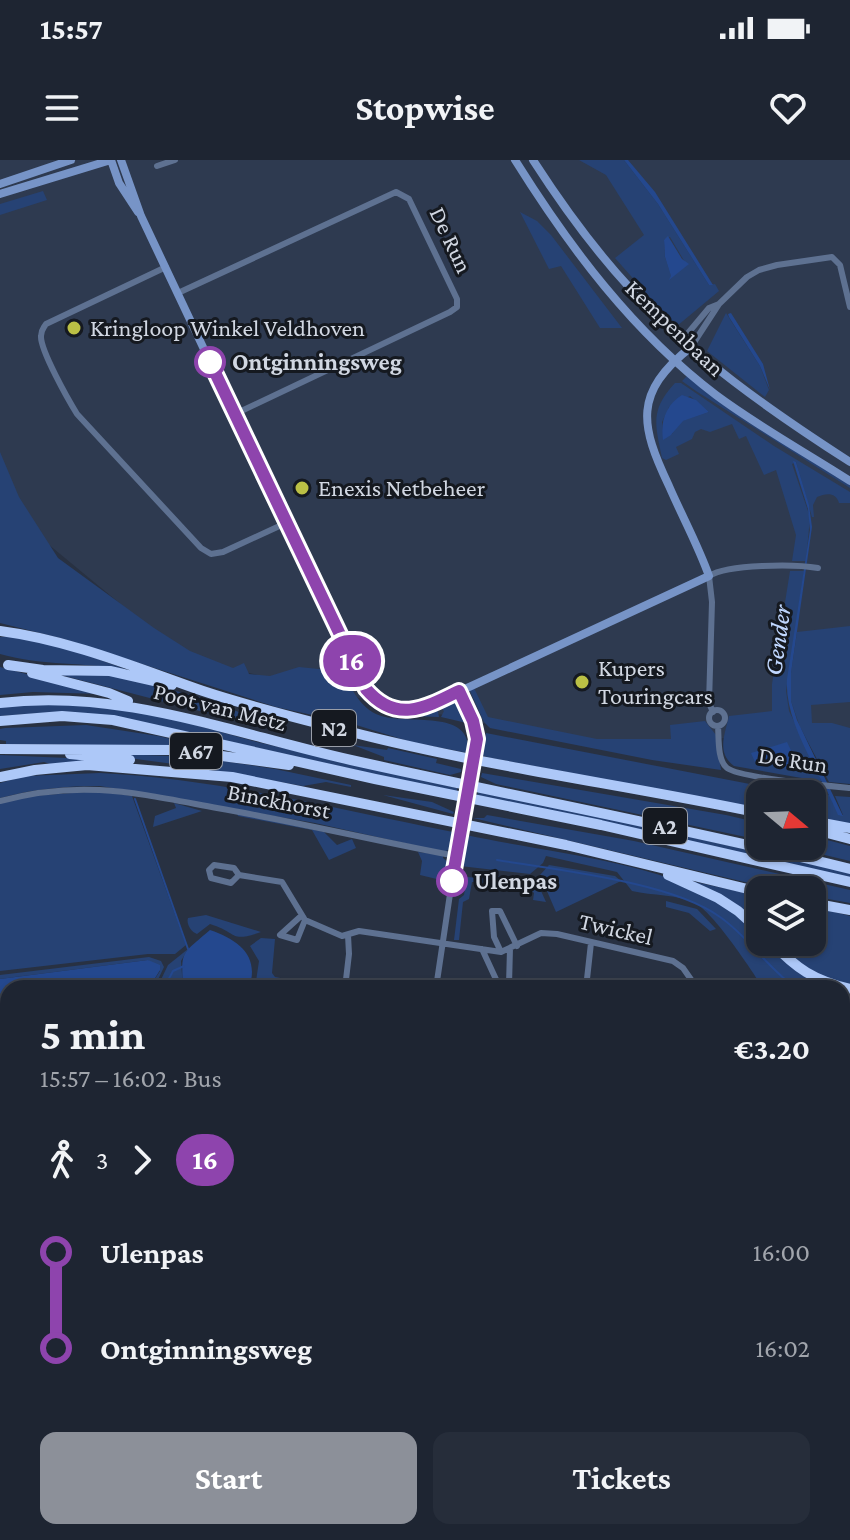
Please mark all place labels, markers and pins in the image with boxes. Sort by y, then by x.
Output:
place label: Kringloop Winkel Veldhoven [90,314,365,341]
marker: Kringloop Winkel Veldhoven [65,319,83,337]
marker: Ontginningsweg [195,347,225,377]
place label: Ontginningsweg [232,348,402,375]
place label: Enexis Netbeheer [318,474,486,501]
marker: Enexis Netbeheer [293,479,311,497]
place label: Kupers Touringcars [598,654,713,709]
marker: Kupers Touringcars [573,673,591,691]
marker: Ulenpas [437,866,467,896]
place label: Ulenpas [474,867,557,894]

